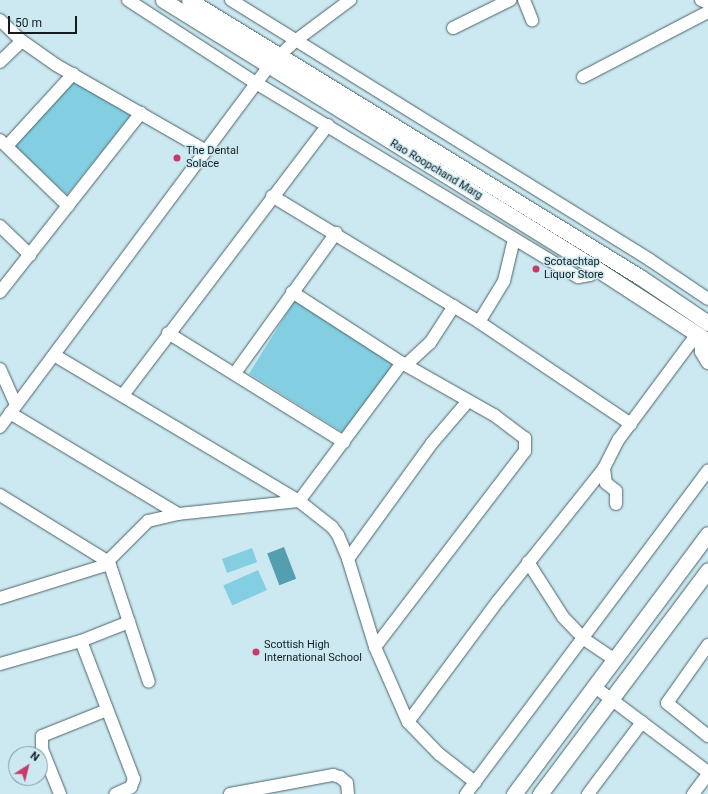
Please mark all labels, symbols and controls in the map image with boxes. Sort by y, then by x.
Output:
scale bar [10,8,79,34]
text: 50 m [15,16,42,30]
street label: Rao Roopchand Marg [387,137,485,203]
place label: The Dental Solace [186,145,239,171]
marker: The Dental Solace [171,152,183,164]
place label: Scotachtap Liquor Store [544,256,603,282]
marker: Scotachtap Liquor Store [531,264,541,274]
place label: Scottish High International School [264,639,362,665]
marker: Scottish High International School [251,647,261,657]
north arrow [8,746,48,786]
text: N [28,749,42,764]

